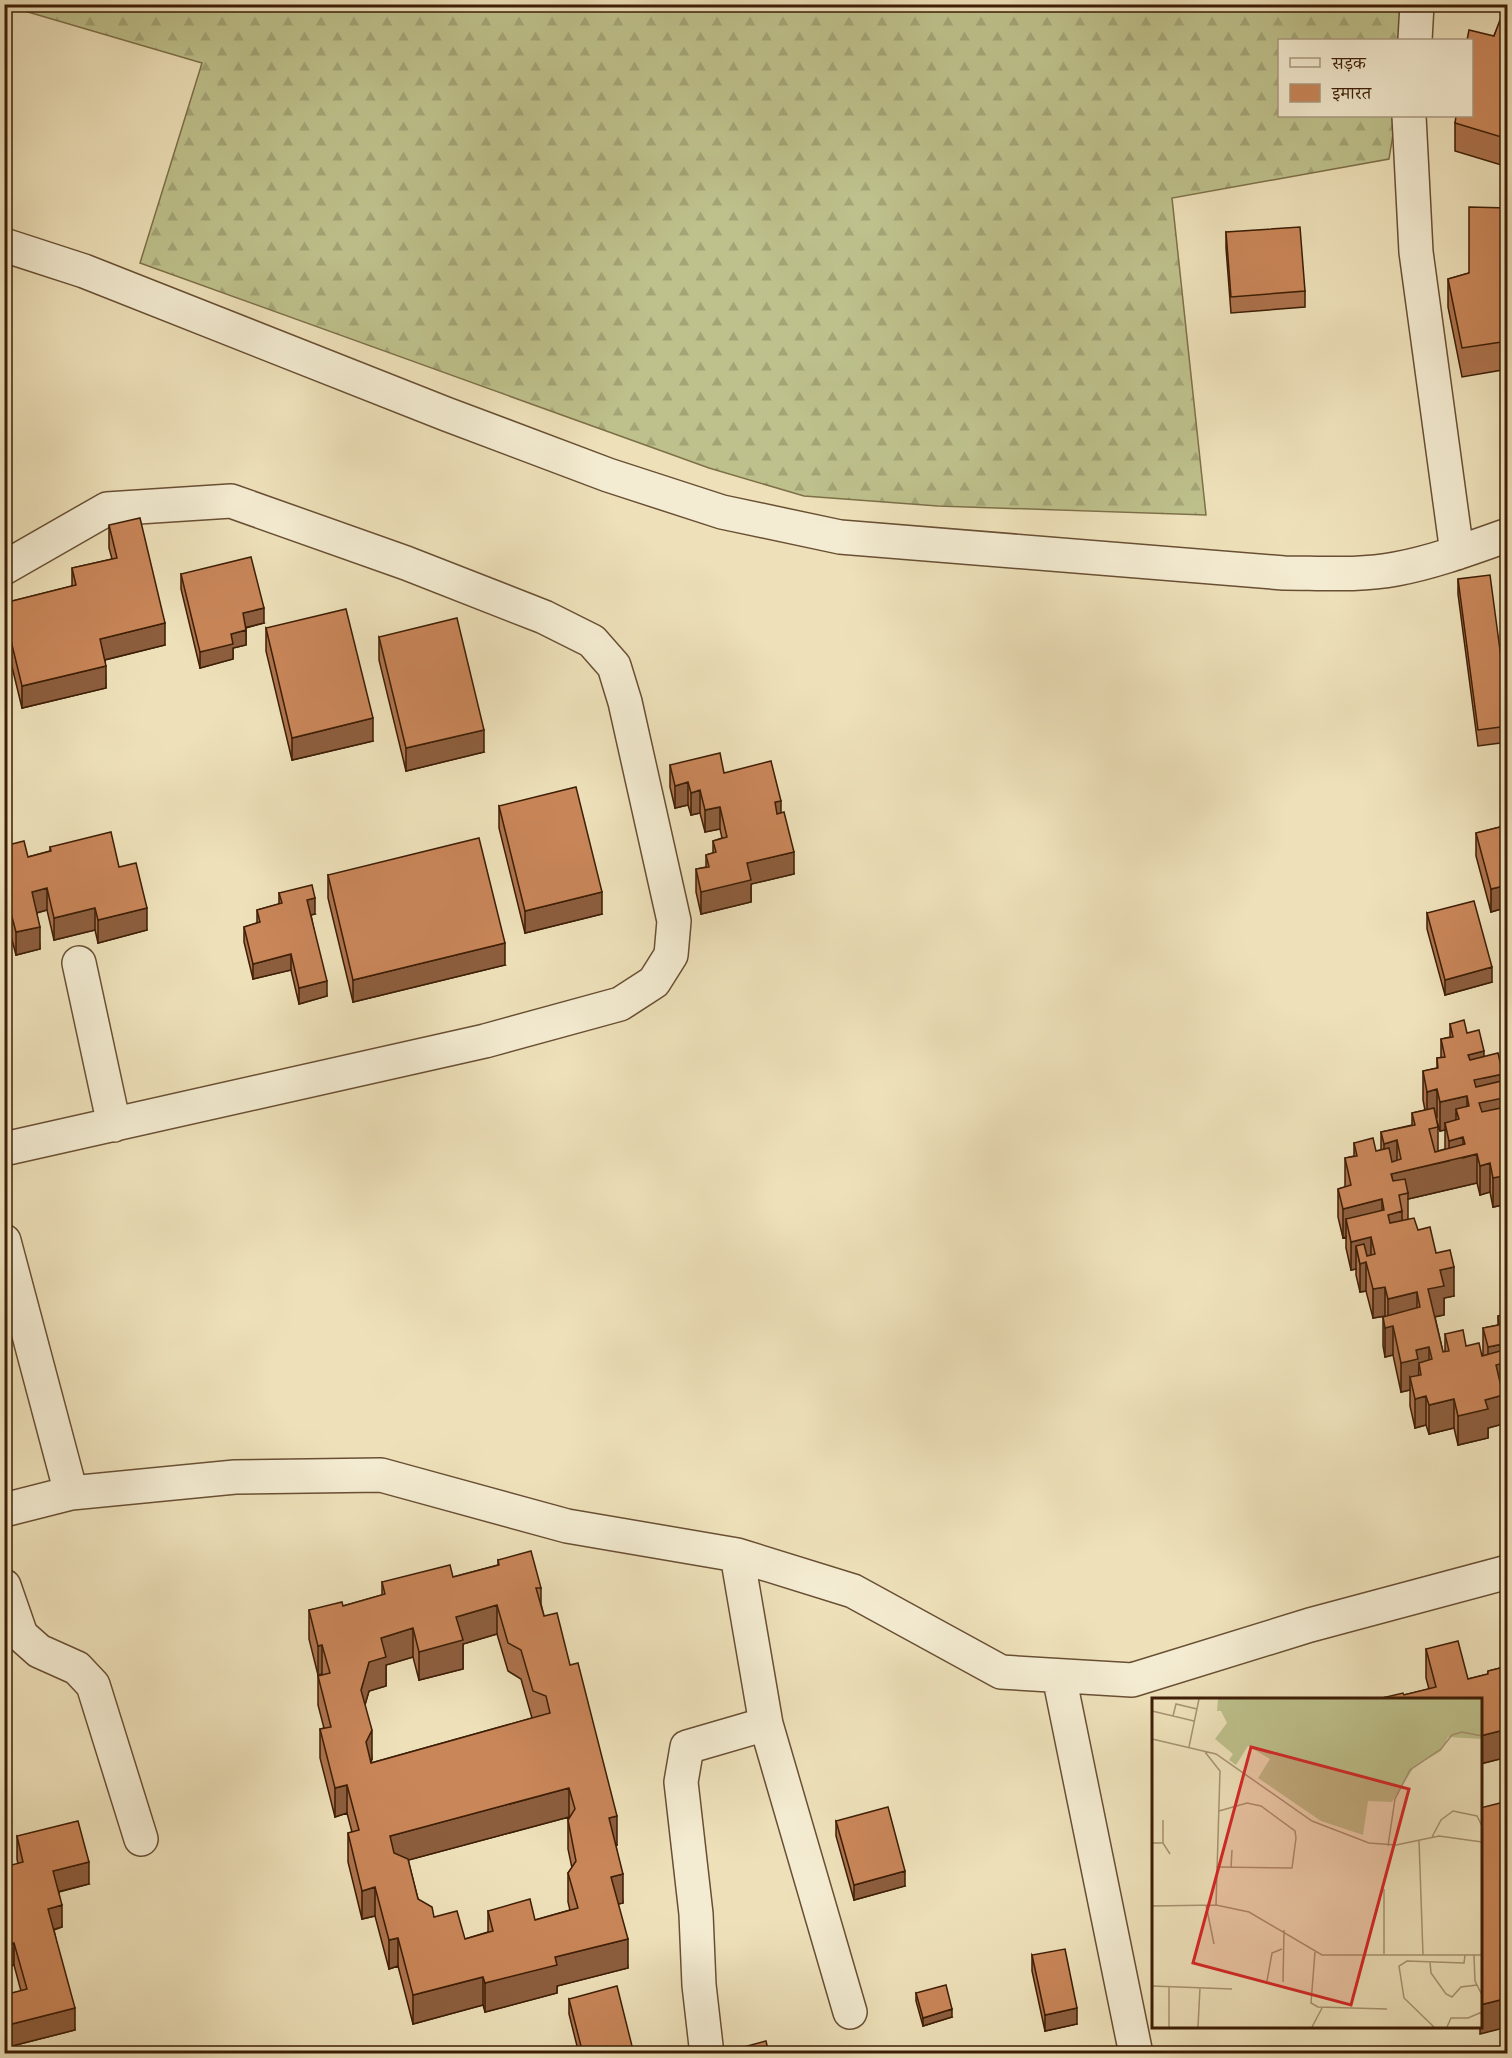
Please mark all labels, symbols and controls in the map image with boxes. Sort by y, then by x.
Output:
legend [1278,39,1473,117]
text: सड़क [1331,52,1367,74]
text: इमारत [1331,82,1372,104]
inset map [1152,1698,1482,2028]

